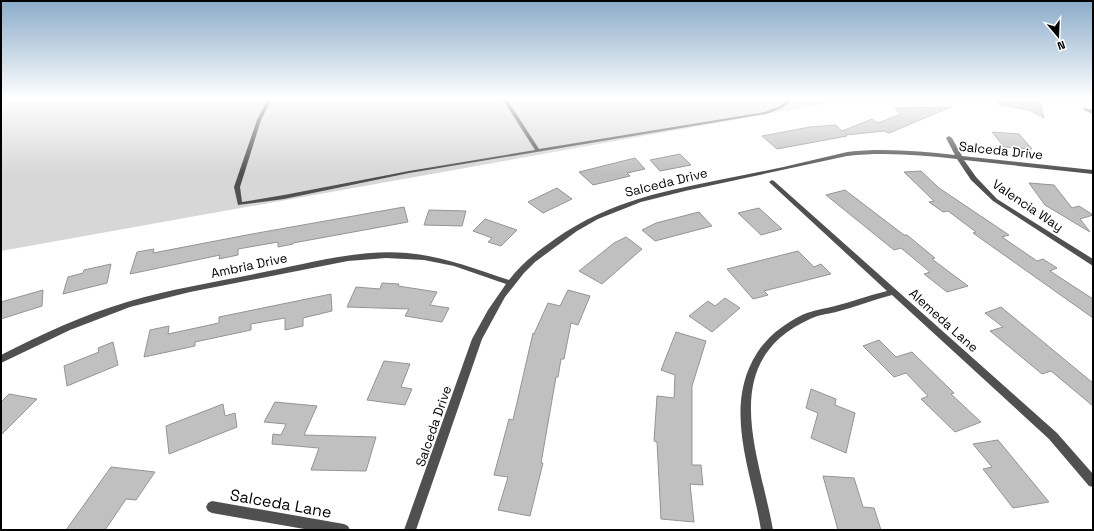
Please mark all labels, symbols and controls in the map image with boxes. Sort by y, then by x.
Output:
north arrow [1038,16,1078,56]
text: N [1055,38,1067,53]
street label: Salceda Drive [958,138,1044,163]
street label: Salceda Drive [623,164,709,201]
street label: Valencia Way [989,175,1067,235]
street label: Ambria Drive [209,249,289,282]
street label: Alemeda Lane [906,285,982,356]
street label: Salceda Drive [412,383,455,469]
street label: Salceda Lane [228,484,333,523]

